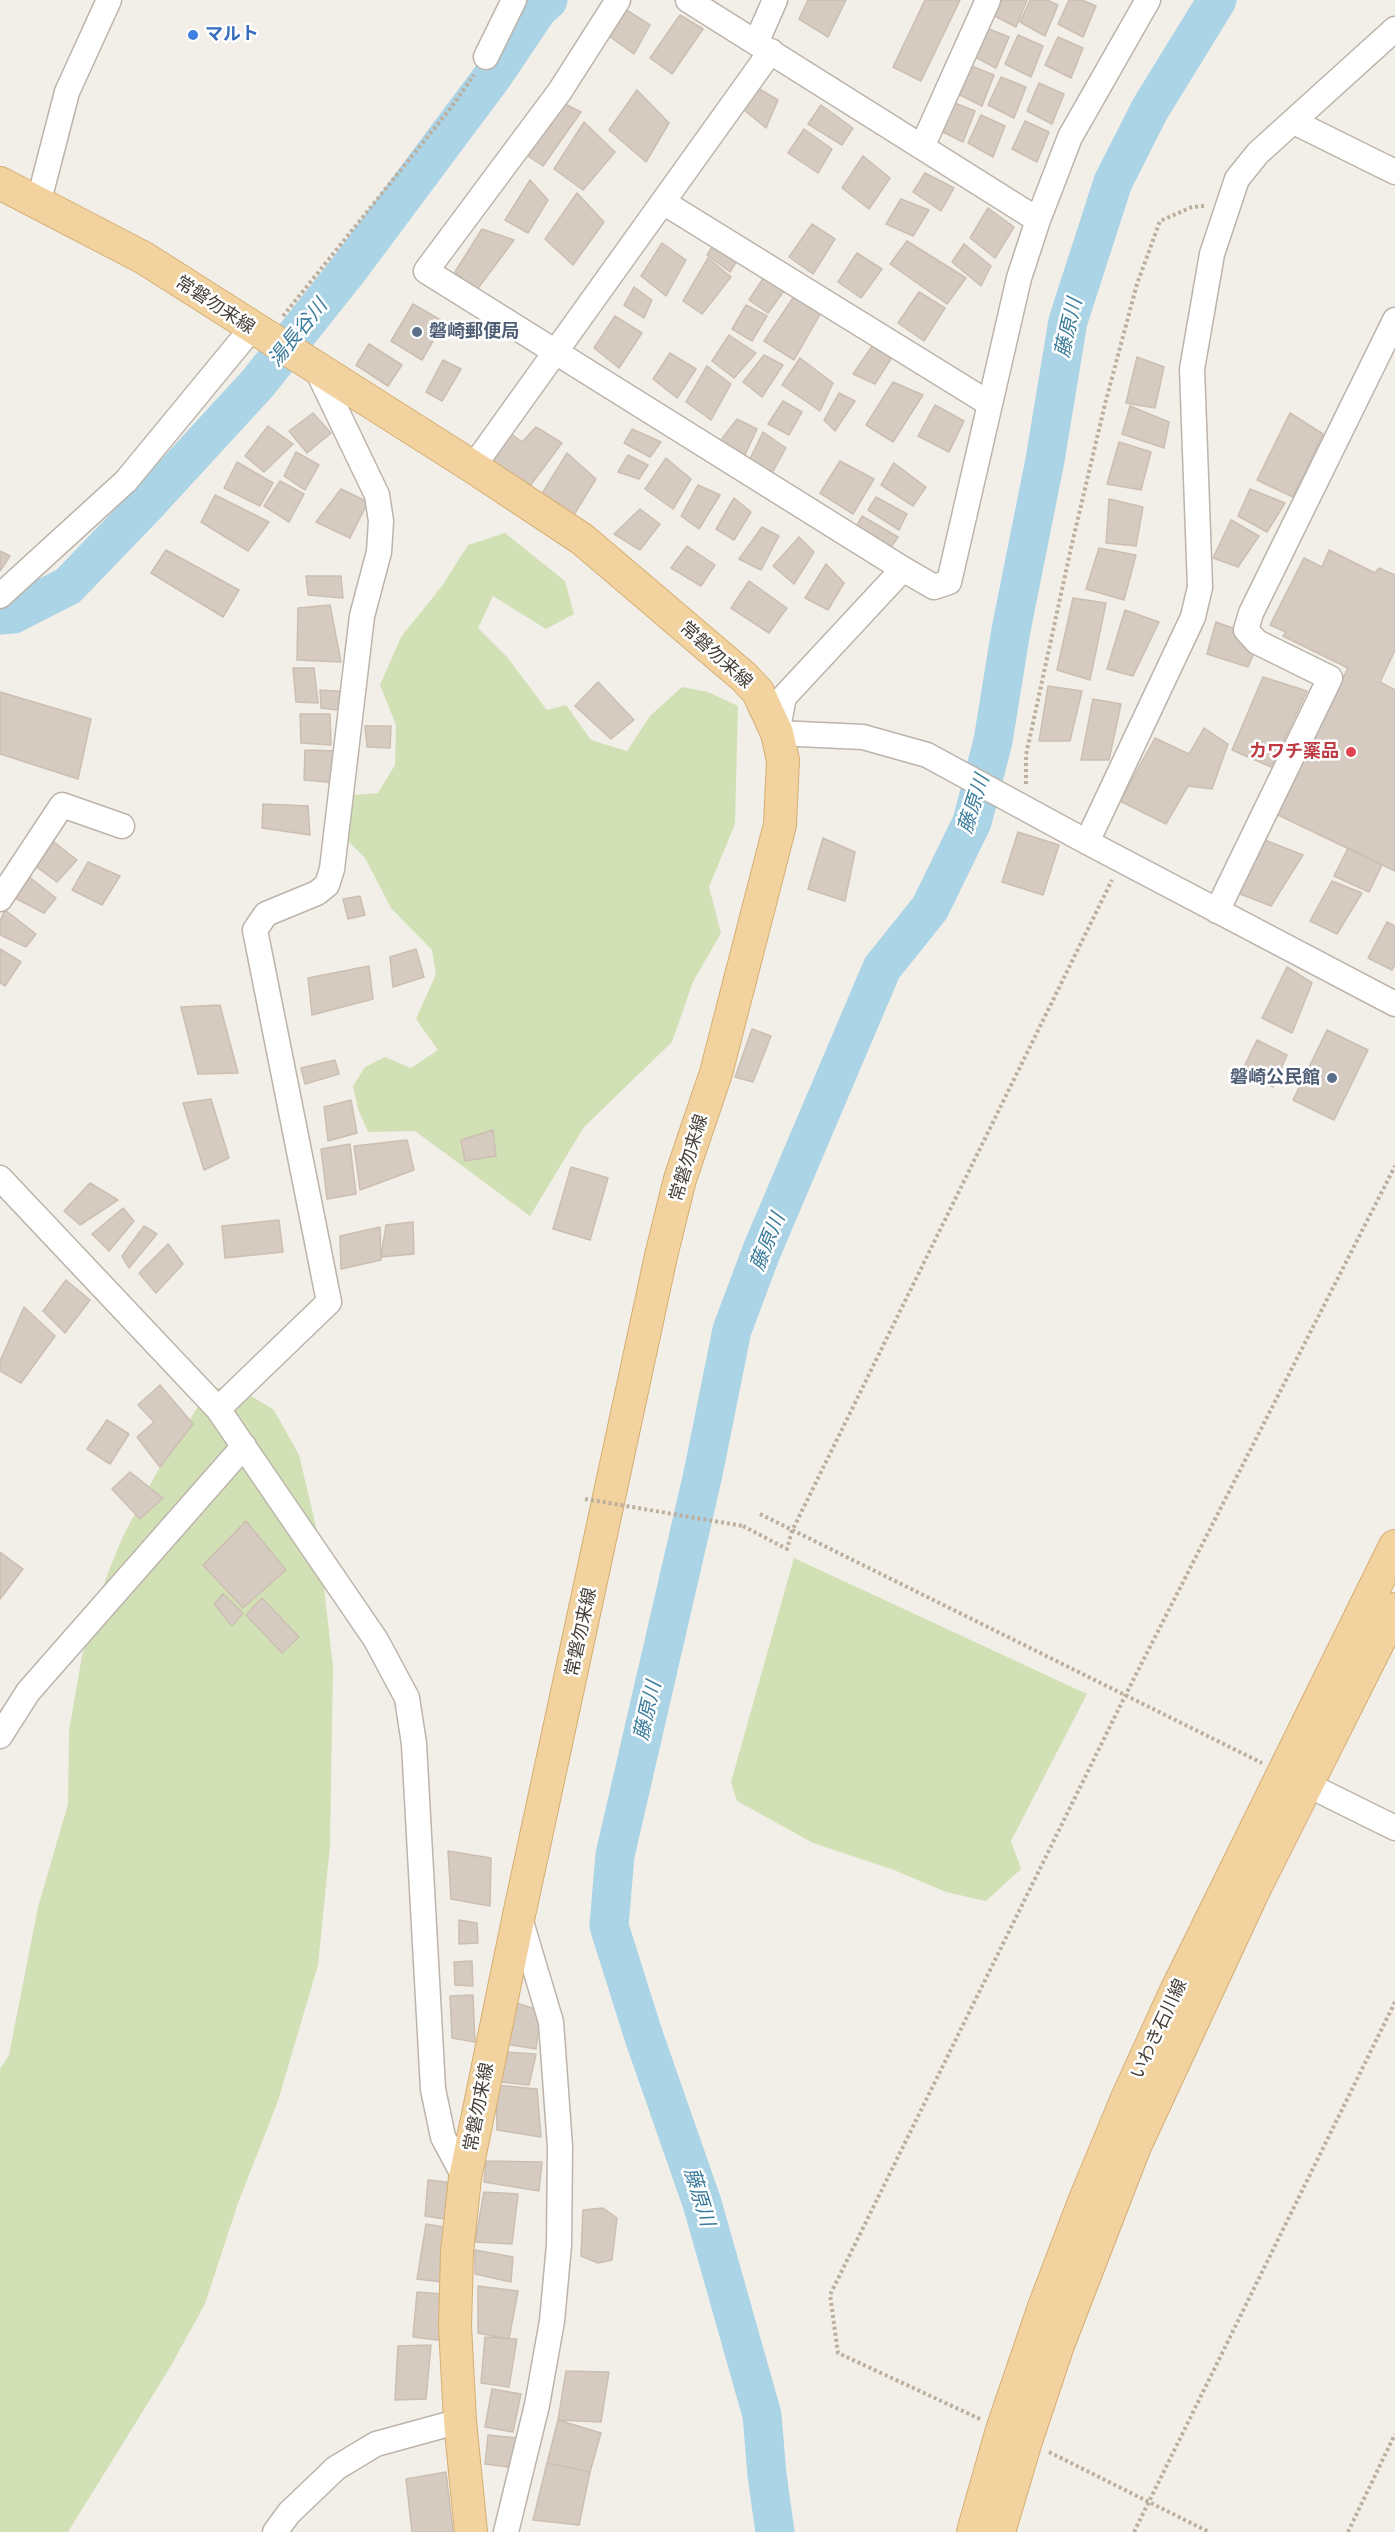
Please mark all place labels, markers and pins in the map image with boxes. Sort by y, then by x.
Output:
place label: マルト [205,24,259,46]
marker: マルト [186,28,200,42]
place label: 磐崎郵便局 [429,321,519,343]
marker: 磐崎郵便局 [410,325,424,339]
place label: カワチ薬品 [1249,741,1339,763]
marker: カワチ薬品 [1344,745,1358,759]
place label: 磐崎公民館 [1230,1067,1320,1089]
marker: 磐崎公民館 [1325,1071,1339,1085]

